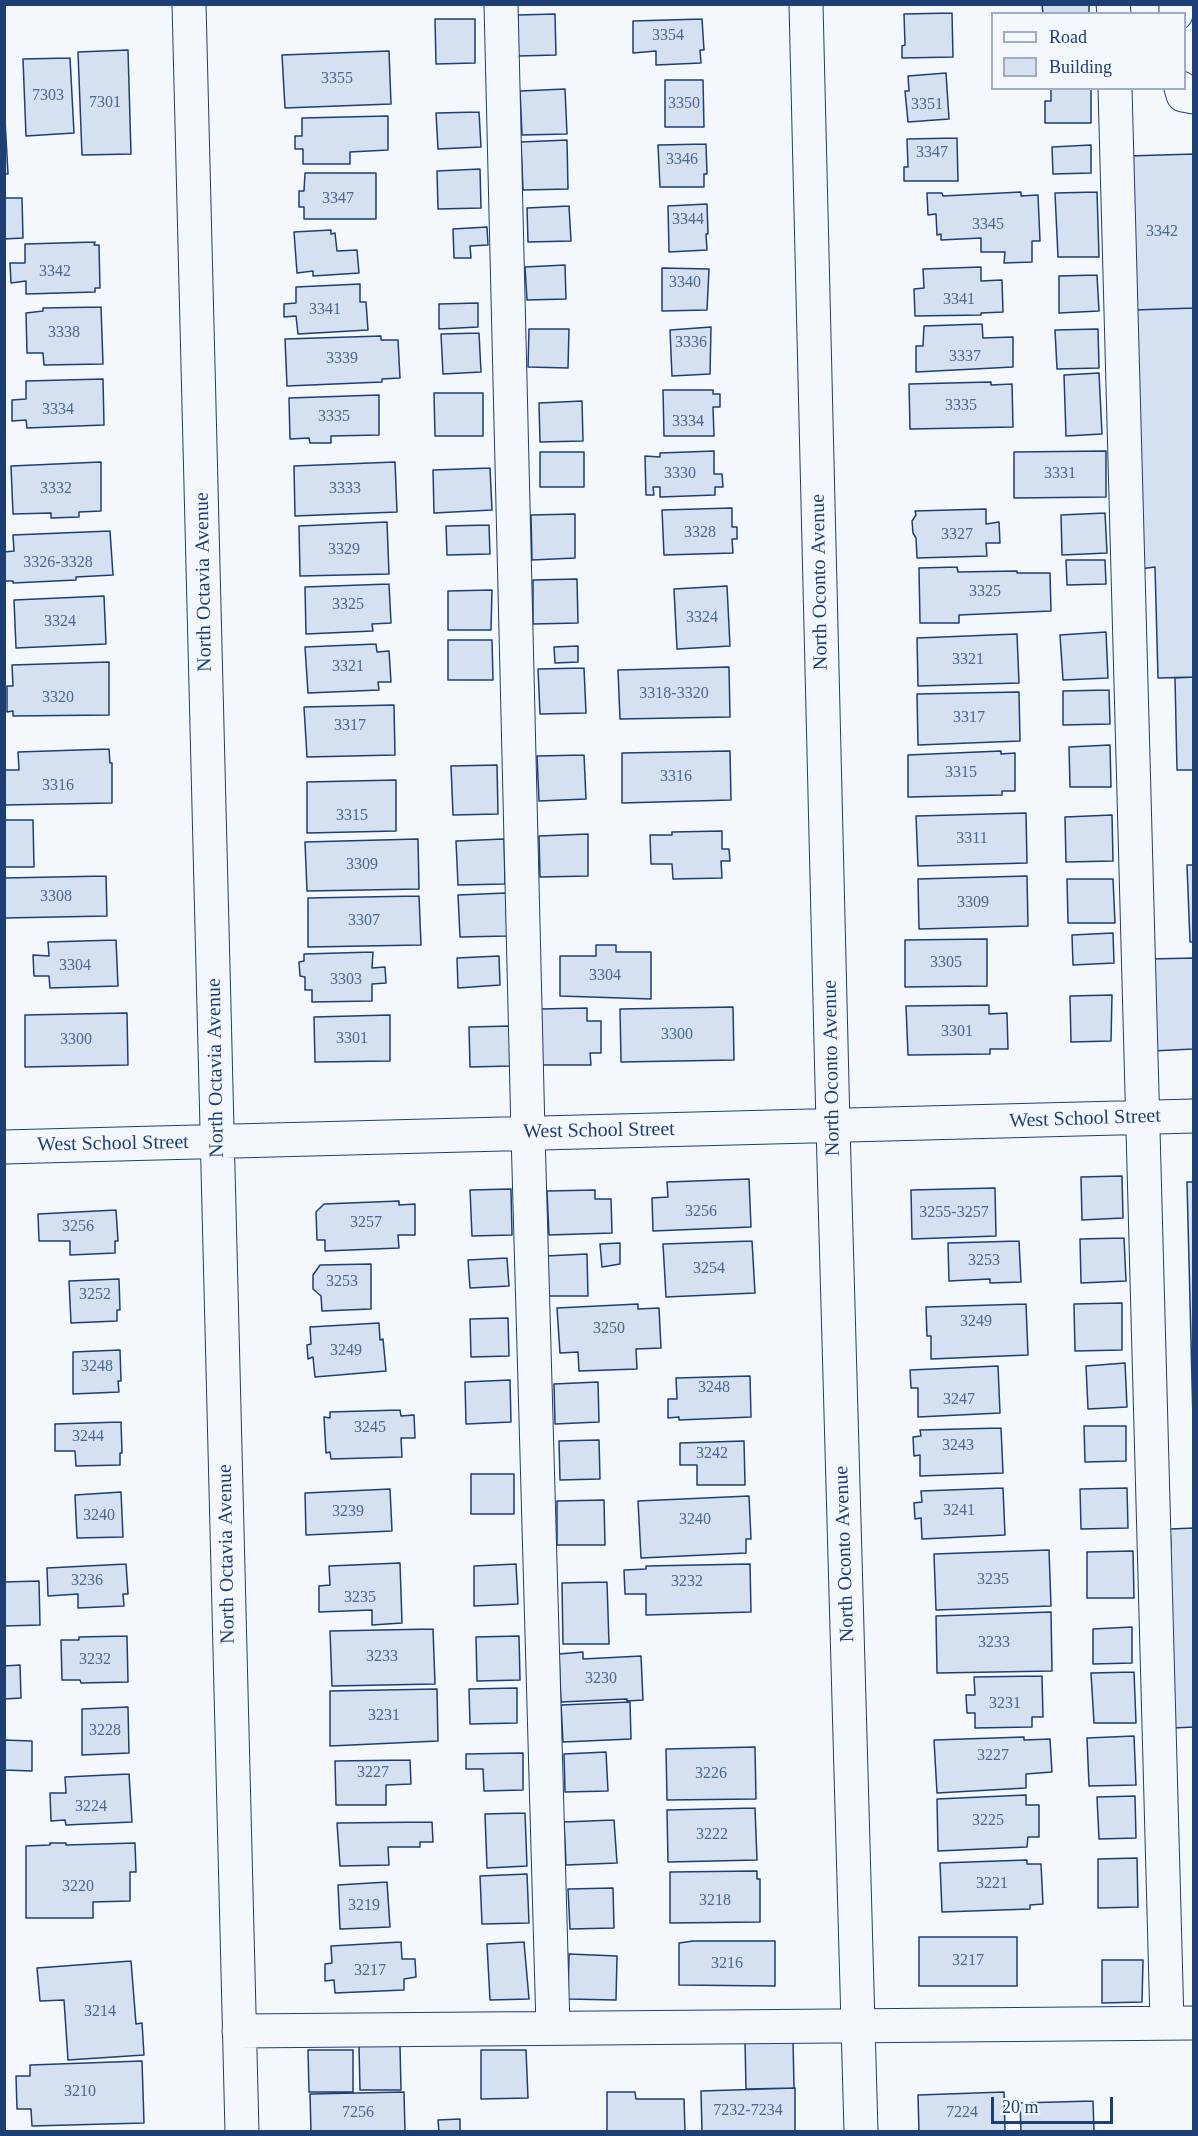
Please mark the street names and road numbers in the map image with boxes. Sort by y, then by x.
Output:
street label: North Octavia Avenue [190,492,218,672]
street label: North Oconto Avenue [806,494,834,670]
street label: North Octavia Avenue [202,978,230,1158]
street label: North Oconto Avenue [818,980,846,1156]
street label: West School Street [1009,1104,1161,1134]
street label: West School Street [523,1118,675,1144]
street label: West School Street [37,1131,189,1157]
street label: North Octavia Avenue [213,1464,241,1644]
street label: North Oconto Avenue [830,1466,860,1642]

